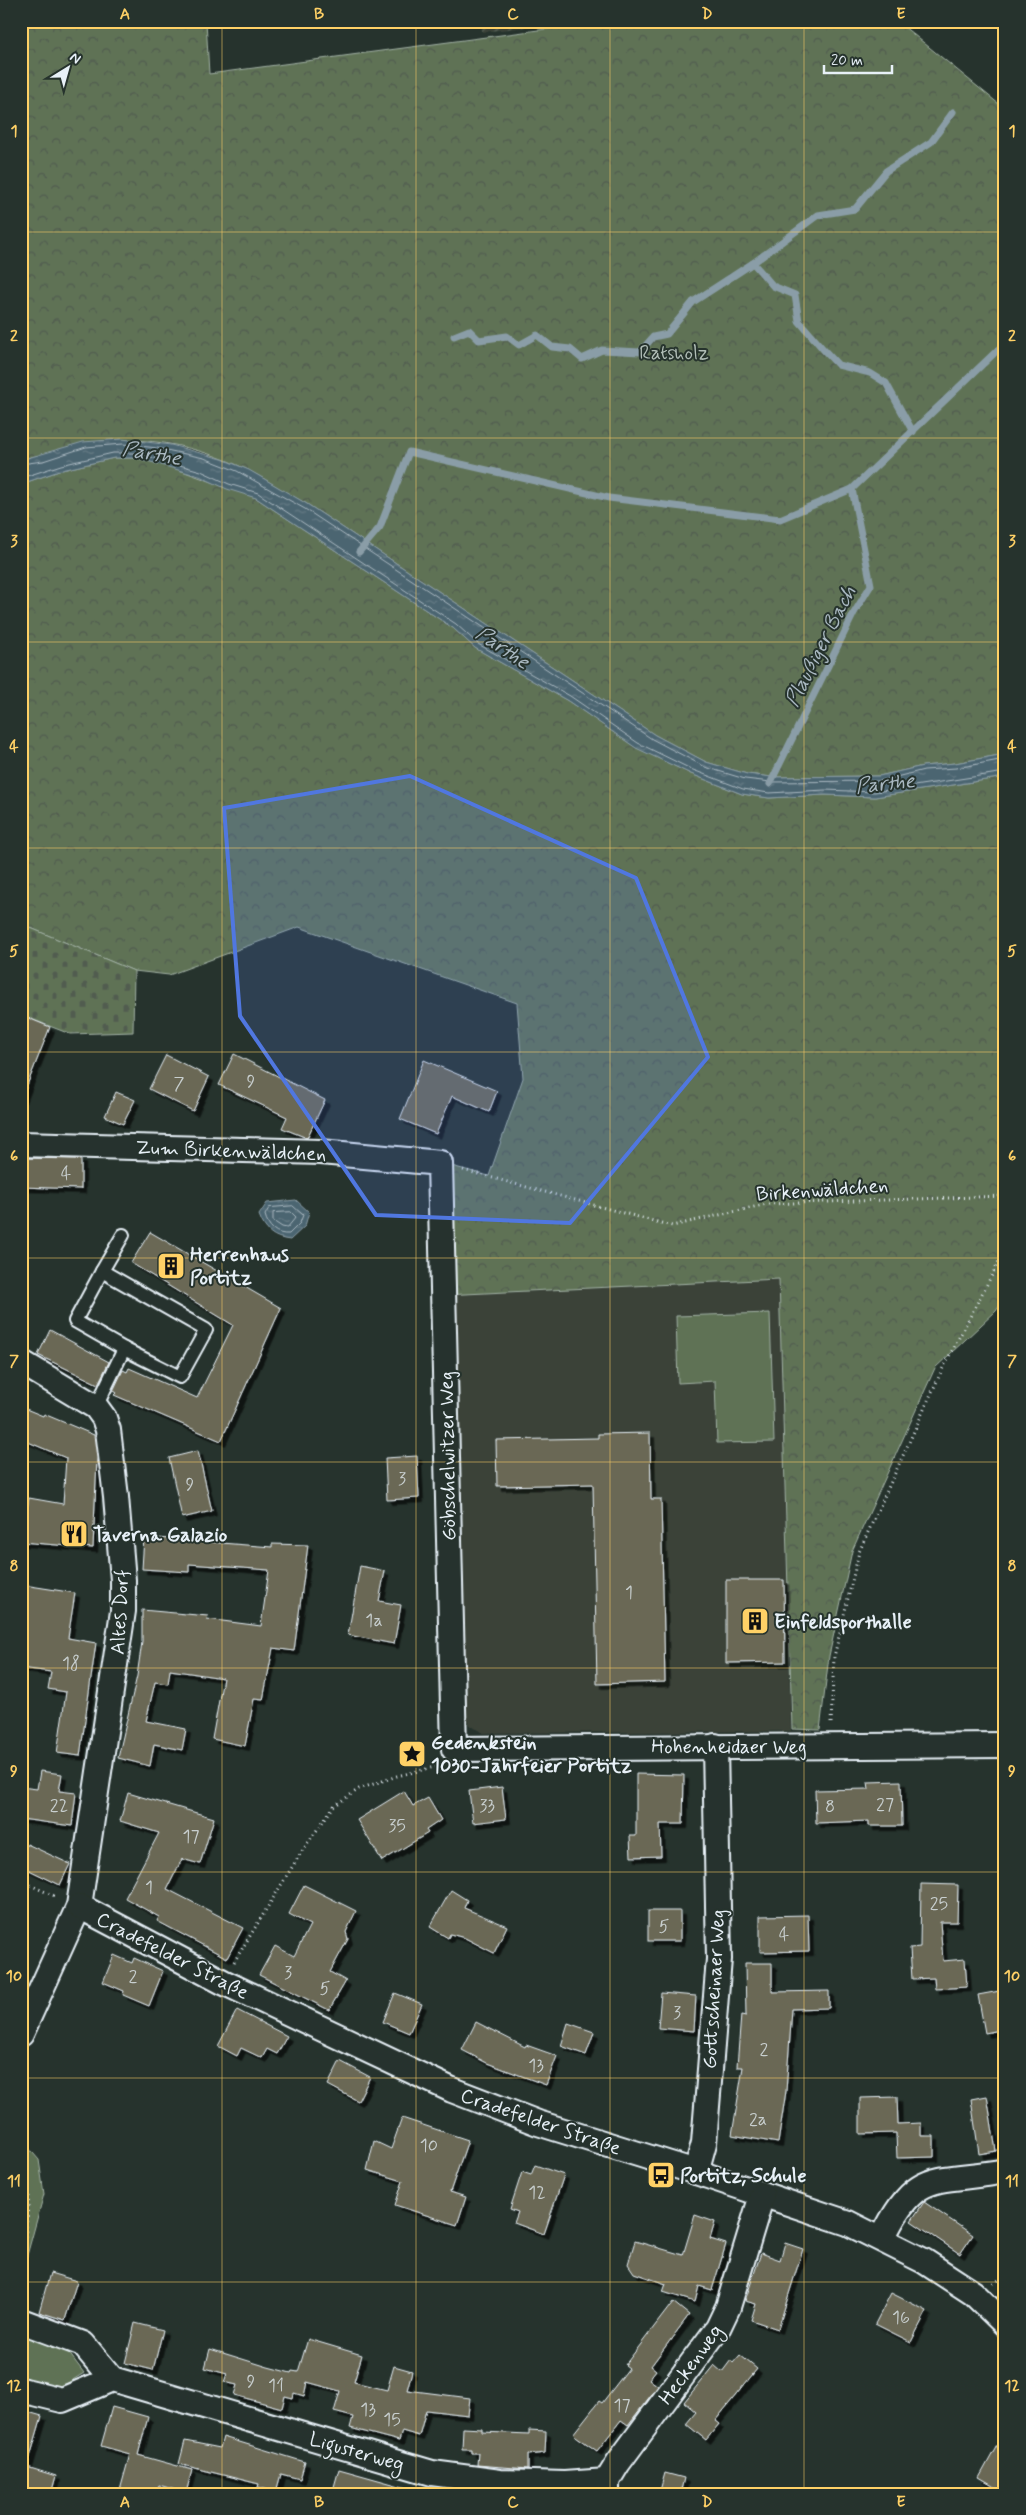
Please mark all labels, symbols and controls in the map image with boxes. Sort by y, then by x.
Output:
text: A [120,4,130,25]
text: B [314,4,324,25]
text: C [507,4,519,25]
text: D [701,4,713,25]
text: E [896,4,906,25]
north arrow [42,42,92,92]
scale bar [824,42,891,74]
text: N [66,48,84,68]
text: 20 m [831,51,863,71]
text: 1 [10,121,18,142]
text: 1 [1008,121,1016,142]
text: 2 [10,326,18,347]
text: 2 [1008,326,1016,347]
park label: Ratsholz [639,340,709,367]
water label: Parthe [120,435,184,473]
text: 3 [10,531,18,552]
text: 3 [1008,531,1016,552]
water label: Plaußiger Bach [778,581,864,712]
water label: Parthe [470,620,535,676]
text: 4 [9,736,19,757]
text: 4 [1007,736,1017,757]
water label: Parthe [854,767,917,801]
text: 5 [9,941,19,962]
text: 5 [1007,941,1017,962]
house number: 9 [247,1070,256,1094]
house number: 7 [174,1072,185,1096]
street label: Zum Birkenwäldchen [135,1135,327,1168]
text: 6 [10,1146,18,1167]
text: 6 [1008,1146,1016,1167]
house number: 4 [61,1162,71,1186]
street label: Birkenwäldchen [755,1172,889,1209]
place label: Herrenhaus Portitz [190,1242,289,1292]
building icon: Herrenhaus Portitz [156,1251,186,1281]
text: 7 [9,1351,19,1372]
text: 7 [1007,1351,1017,1372]
street label: Göbschelwitzer Weg [434,1371,463,1541]
house number: 3 [398,1467,406,1491]
house number: 9 [186,1473,195,1497]
restaurant icon: Taverna Galazio [59,1519,89,1549]
place label: Taverna Galazio [93,1522,228,1549]
text: 8 [9,1556,19,1577]
text: 8 [1007,1556,1017,1577]
street label: Altes Dorf [105,1569,136,1655]
house number: 1 [625,1581,633,1605]
building icon: Einfeldsporthalle [740,1606,770,1636]
house number: 1a [365,1609,383,1633]
place label: Einfeldsporthalle [774,1609,912,1636]
house number: 18 [62,1652,80,1676]
place label: Gedenkstein 1030-Jahrfeier Portitz [431,1730,632,1780]
street label: Hohenheidaer Weg [651,1734,807,1761]
place icon: Gedenkstein 1030-Jahrfeier Portitz [397,1739,427,1769]
text: 9 [10,1761,18,1782]
text: 9 [1008,1761,1016,1782]
house number: 27 [876,1793,894,1817]
house number: 22 [50,1794,68,1818]
house number: 33 [479,1794,495,1818]
house number: 8 [825,1795,835,1819]
house number: 35 [388,1814,406,1838]
house number: 17 [182,1825,200,1849]
house number: 1 [145,1876,153,1900]
house number: 25 [930,1892,948,1916]
street label: Cradefelder Straße [91,1906,253,2007]
street label: Gottscheinaer Weg [697,1909,732,2070]
house number: 5 [659,1915,670,1939]
house number: 4 [779,1923,789,1947]
house number: 3 [284,1961,292,1985]
house number: 2 [129,1965,138,1989]
text: 10 [6,1966,22,1987]
text: 10 [1004,1966,1020,1987]
house number: 5 [320,1977,331,2001]
house number: 3 [673,2001,681,2025]
house number: 2 [760,2038,769,2062]
house number: 13 [528,2054,544,2078]
street label: Cradefelder Straße [457,2082,624,2163]
house number: 2a [749,2108,767,2132]
house number: 10 [420,2134,438,2158]
bus stop icon: Portitz, Schule [646,2160,676,2190]
place label: Portitz, Schule [680,2163,806,2190]
text: 11 [7,2171,21,2192]
text: 11 [1005,2171,1019,2192]
house number: 12 [528,2181,546,2205]
house number: 16 [892,2306,910,2330]
street label: Heckenweg [653,2319,730,2411]
house number: 9 [247,2370,256,2394]
house number: 11 [268,2374,284,2398]
text: 12 [6,2376,22,2397]
text: 12 [1004,2376,1020,2397]
house number: 17 [613,2394,631,2418]
house number: 13 [360,2398,376,2422]
house number: 15 [383,2408,401,2432]
street label: Ligusterweg [305,2426,407,2481]
text: A [120,2492,130,2513]
text: B [314,2492,324,2513]
text: C [507,2492,519,2513]
text: D [701,2492,713,2513]
text: E [896,2492,906,2513]

